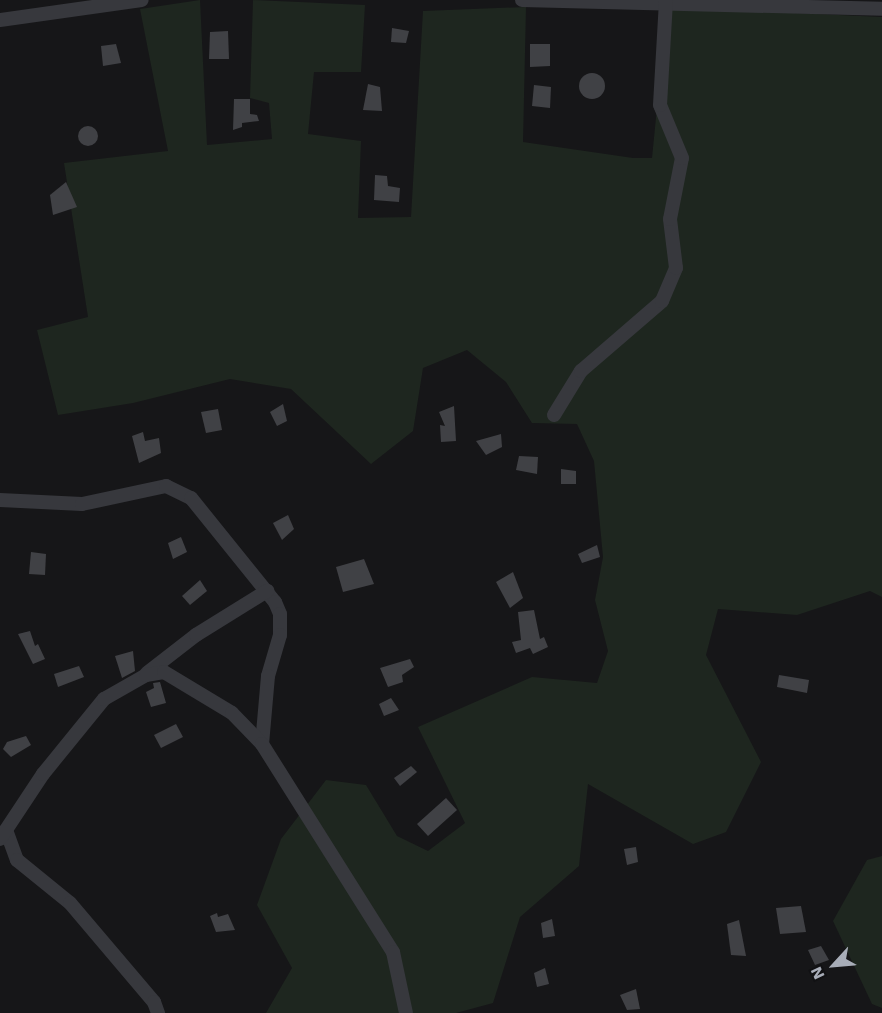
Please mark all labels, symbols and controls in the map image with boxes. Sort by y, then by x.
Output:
north arrow [804,935,864,995]
text: N [806,964,829,983]

